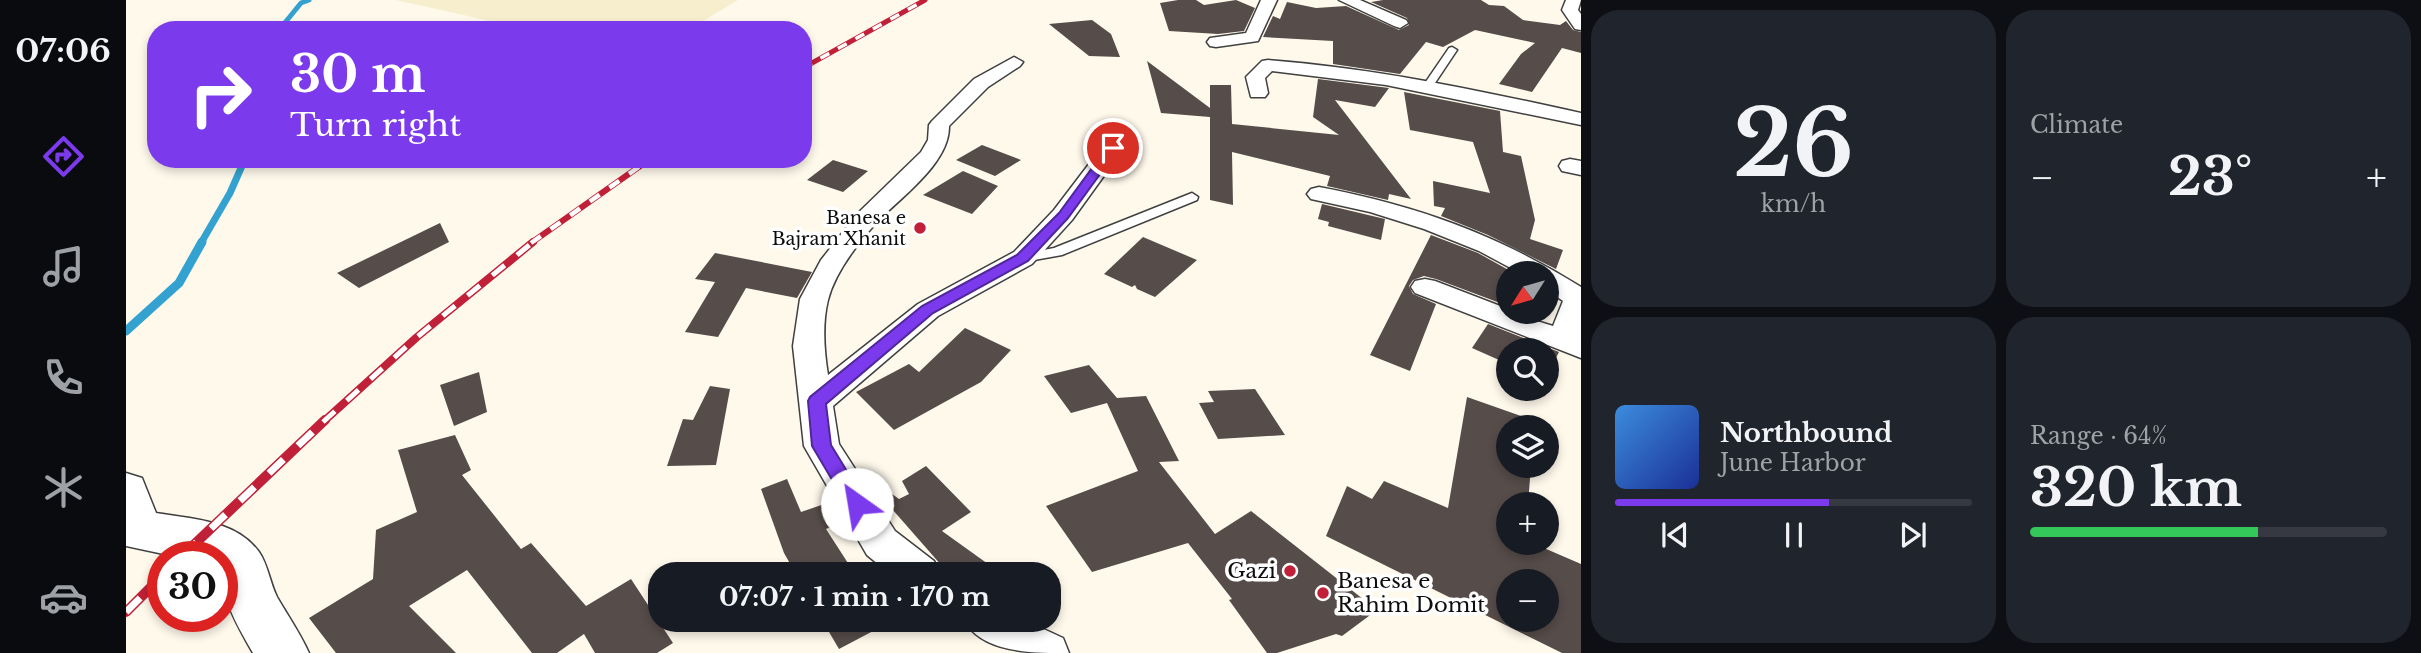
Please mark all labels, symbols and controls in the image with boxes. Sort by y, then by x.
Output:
text: 07:06 [15,31,111,71]
text: 30 m [290,44,425,105]
icon: right [175,49,266,140]
text: 26 [1733,88,1854,201]
text: Turn right [290,105,461,145]
text: Climate [2030,111,2123,139]
pin [1083,118,1143,178]
icon: arrive [1094,129,1132,167]
icon: directions [39,132,88,181]
text: 23° [2168,145,2252,209]
text: − [2030,154,2054,201]
text: + [2366,154,2387,201]
text: km/h [1761,190,1826,218]
place label: Banesa e Bajram Xhanit [772,207,906,250]
marker: Banesa e Bajram Xhanit [912,220,928,236]
icon: music [39,242,88,291]
north arrow [1496,261,1559,324]
map controls [1496,261,1559,632]
button: search [1496,338,1559,401]
icon: phone [39,353,88,402]
button: layers [1496,415,1559,478]
text: Northbound [1720,417,1892,449]
text: Range · 64% [2030,422,2167,450]
text: June Harbor [1720,449,1866,477]
text: 320 km [2030,456,2242,520]
icon: climate [39,463,88,512]
position arrow [820,467,894,541]
button: + [1496,492,1559,555]
icon: previous [1656,516,1694,554]
icon: pause [1775,516,1813,554]
icon: next [1894,516,1932,554]
speed limit sign: 30 [147,541,238,632]
place label: Gazi [1227,558,1276,584]
marker: Gazi [1282,563,1298,579]
place label: Banesa e Rahim Domit [1337,568,1485,618]
button: − [1496,569,1559,632]
icon: car [39,573,88,622]
text: 07:07 · 1 min · 170 m [719,581,990,613]
marker: Banesa e Rahim Domit [1315,585,1331,601]

